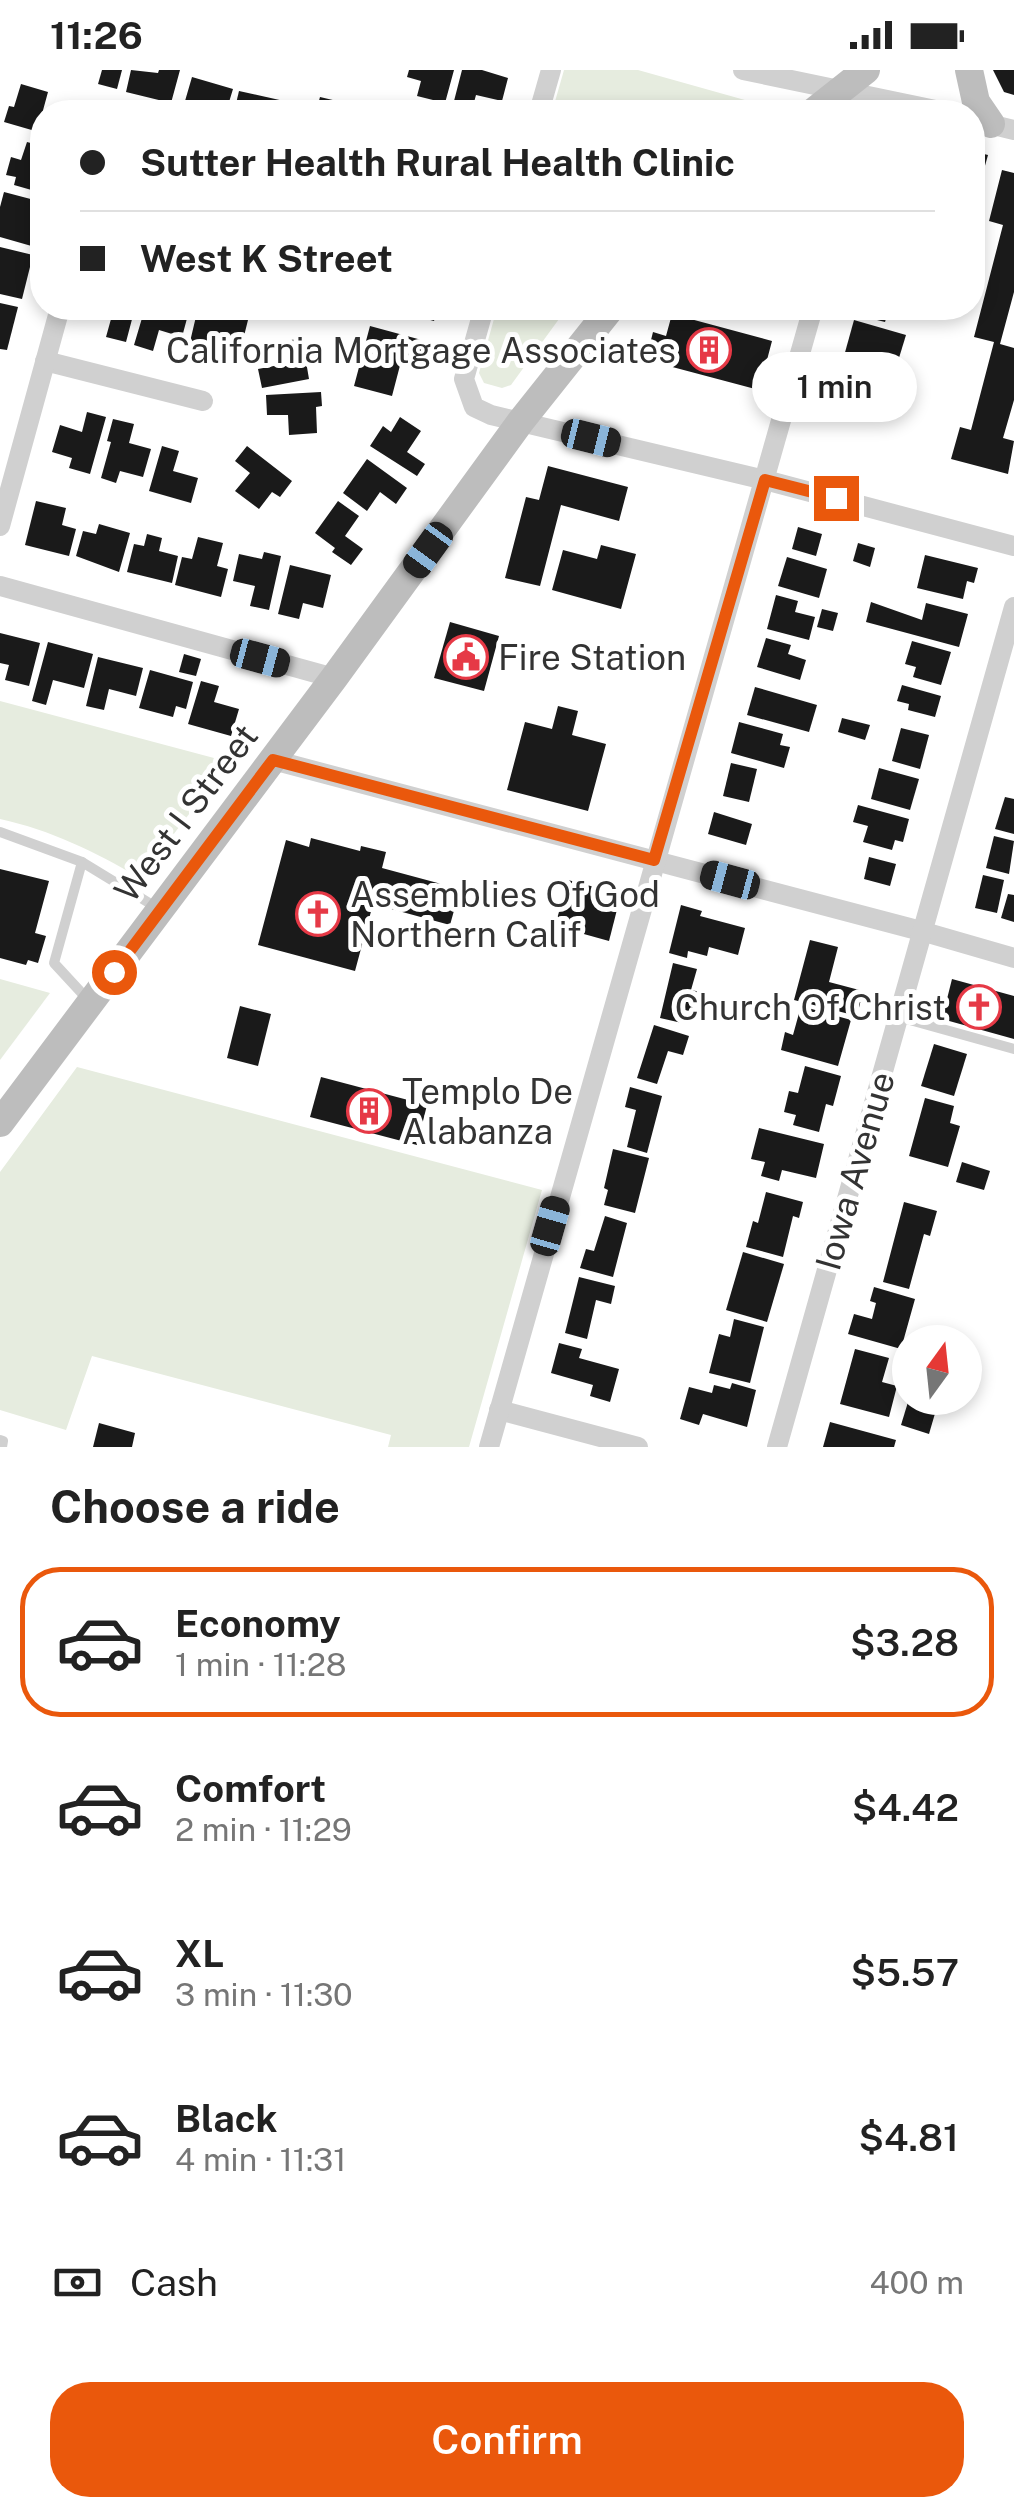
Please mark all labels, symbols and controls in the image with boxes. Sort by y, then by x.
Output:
text: 11:26 [50,13,143,58]
text: Sutter Health Rural Health Clinic [140,140,735,185]
text: West K Street [140,236,393,281]
building icon: California Mortgage Associates [686,327,732,373]
place label: California Mortgage Associates [166,330,676,371]
callout: 1 min [754,353,918,423]
text: 1 min [796,368,873,405]
car [558,416,624,460]
route end [814,476,859,521]
car [398,517,458,583]
public building icon: Fire Station [443,634,489,680]
car [227,636,293,680]
place label: Fire Station [498,637,686,678]
street label: West I Street [106,716,266,910]
car [697,858,763,902]
place label: Assemblies Of God Northern Calif [350,874,660,955]
church icon: Assemblies Of God Northern Calif [295,891,341,937]
route start [92,950,137,995]
church icon: Church Of Christ [956,984,1002,1030]
place label: Church Of Christ [675,987,946,1028]
street label: Iowa Avenue [807,1067,903,1275]
place label: Templo De Alabanza [402,1071,573,1152]
building icon: Templo De Alabanza [346,1088,392,1134]
car [527,1193,573,1259]
north arrow [892,1325,982,1415]
map controls [892,1325,982,1415]
text: Choose a ride [50,1480,340,1533]
icon: car [55,1597,145,1687]
text: Economy [175,1601,341,1646]
text: $3.28 [850,1620,959,1665]
text: 1 min · 11:28 [175,1646,346,1683]
icon: car [55,1762,145,1852]
text: Comfort [175,1766,326,1811]
text: $4.42 [852,1785,959,1830]
text: 2 min · 11:29 [175,1811,352,1848]
icon: car [55,1927,145,2017]
text: XL [175,1931,224,1976]
text: $5.57 [851,1950,959,1995]
text: 3 min · 11:30 [175,1976,353,2013]
icon: car [55,2092,145,2182]
text: Black [175,2096,278,2141]
text: $4.81 [859,2115,959,2160]
text: 4 min · 11:31 [175,2141,346,2178]
icon: cash [50,2255,105,2310]
text: Cash [130,2260,218,2305]
text: 400 m [869,2264,964,2301]
button: Confirm [50,2382,964,2497]

